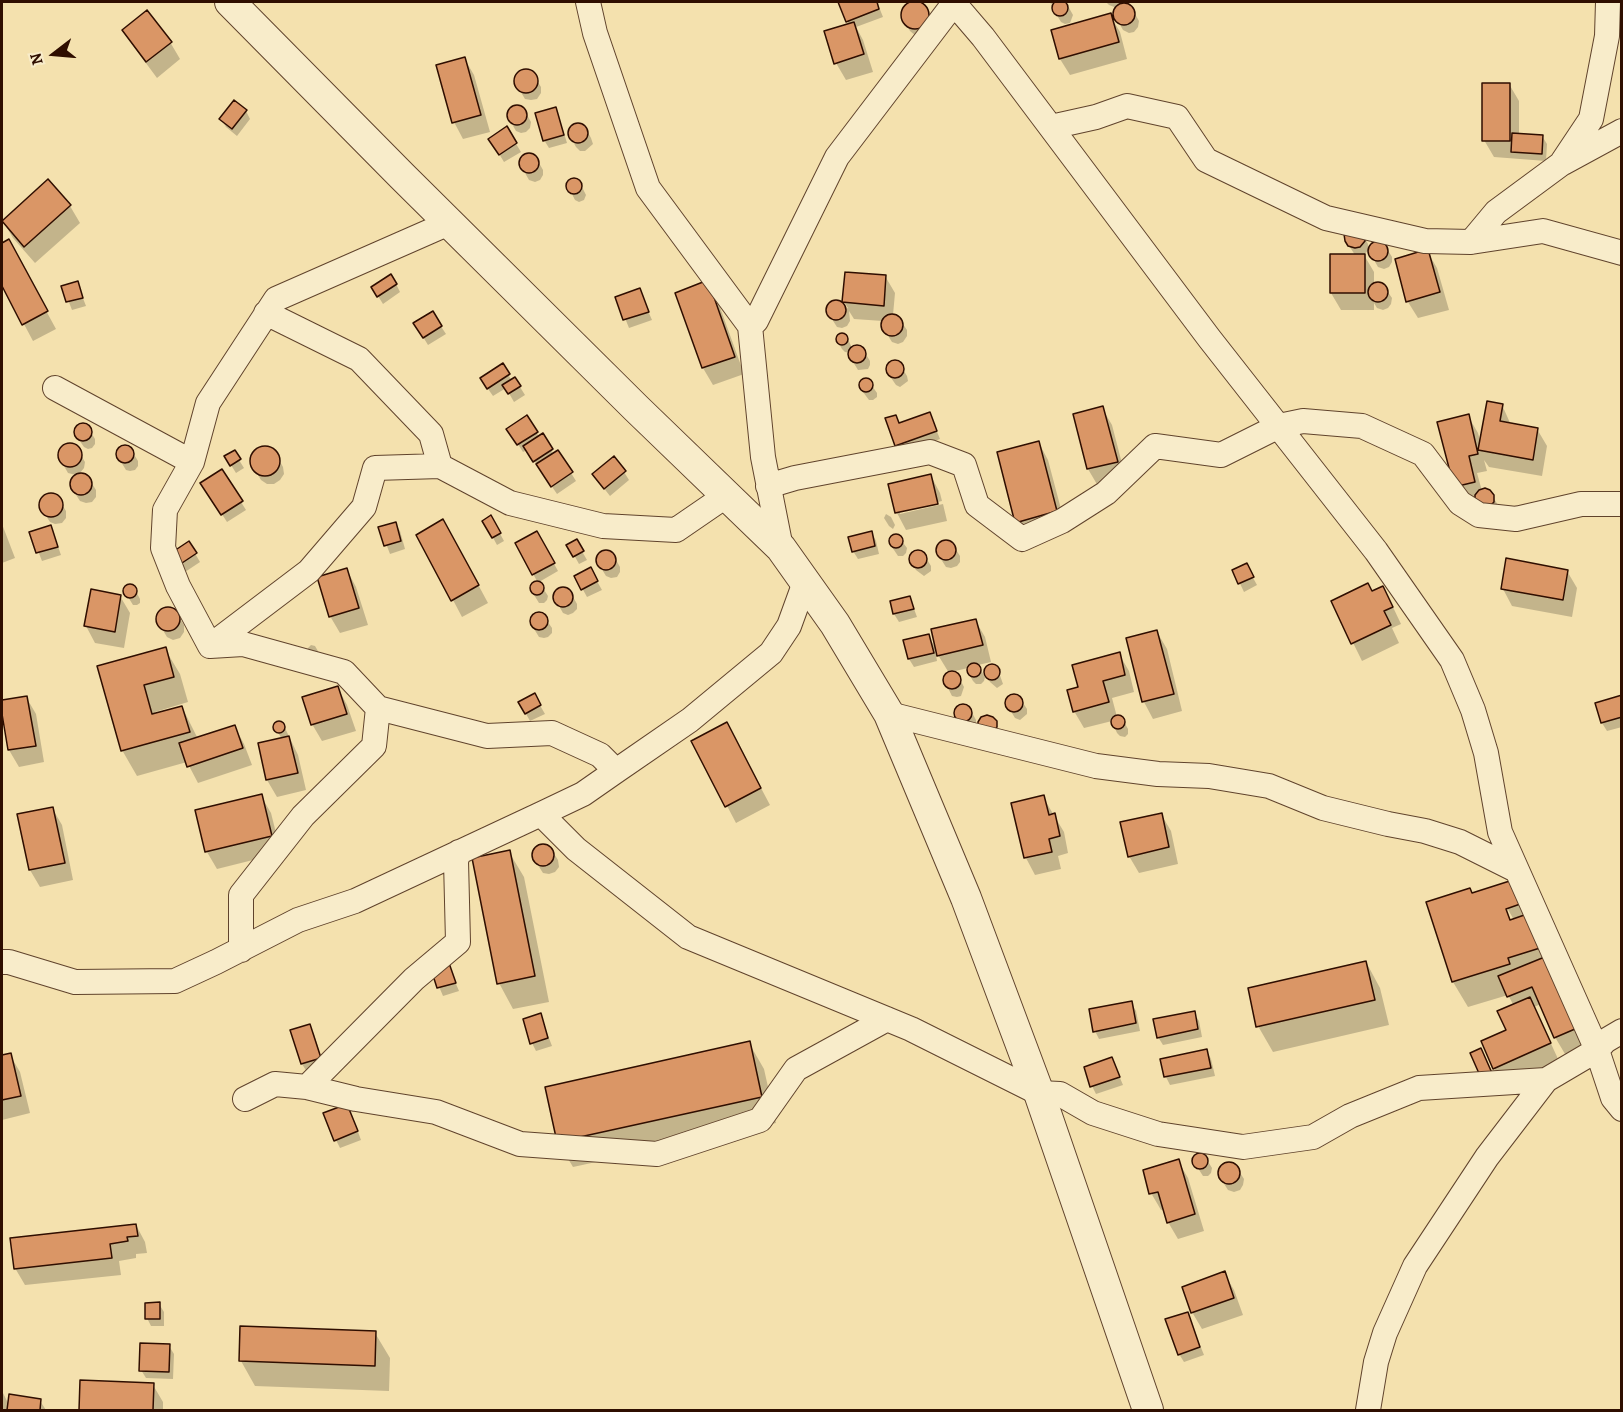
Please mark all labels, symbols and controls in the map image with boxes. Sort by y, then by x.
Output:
north arrow [24,24,84,84]
text: N [25,50,49,68]

